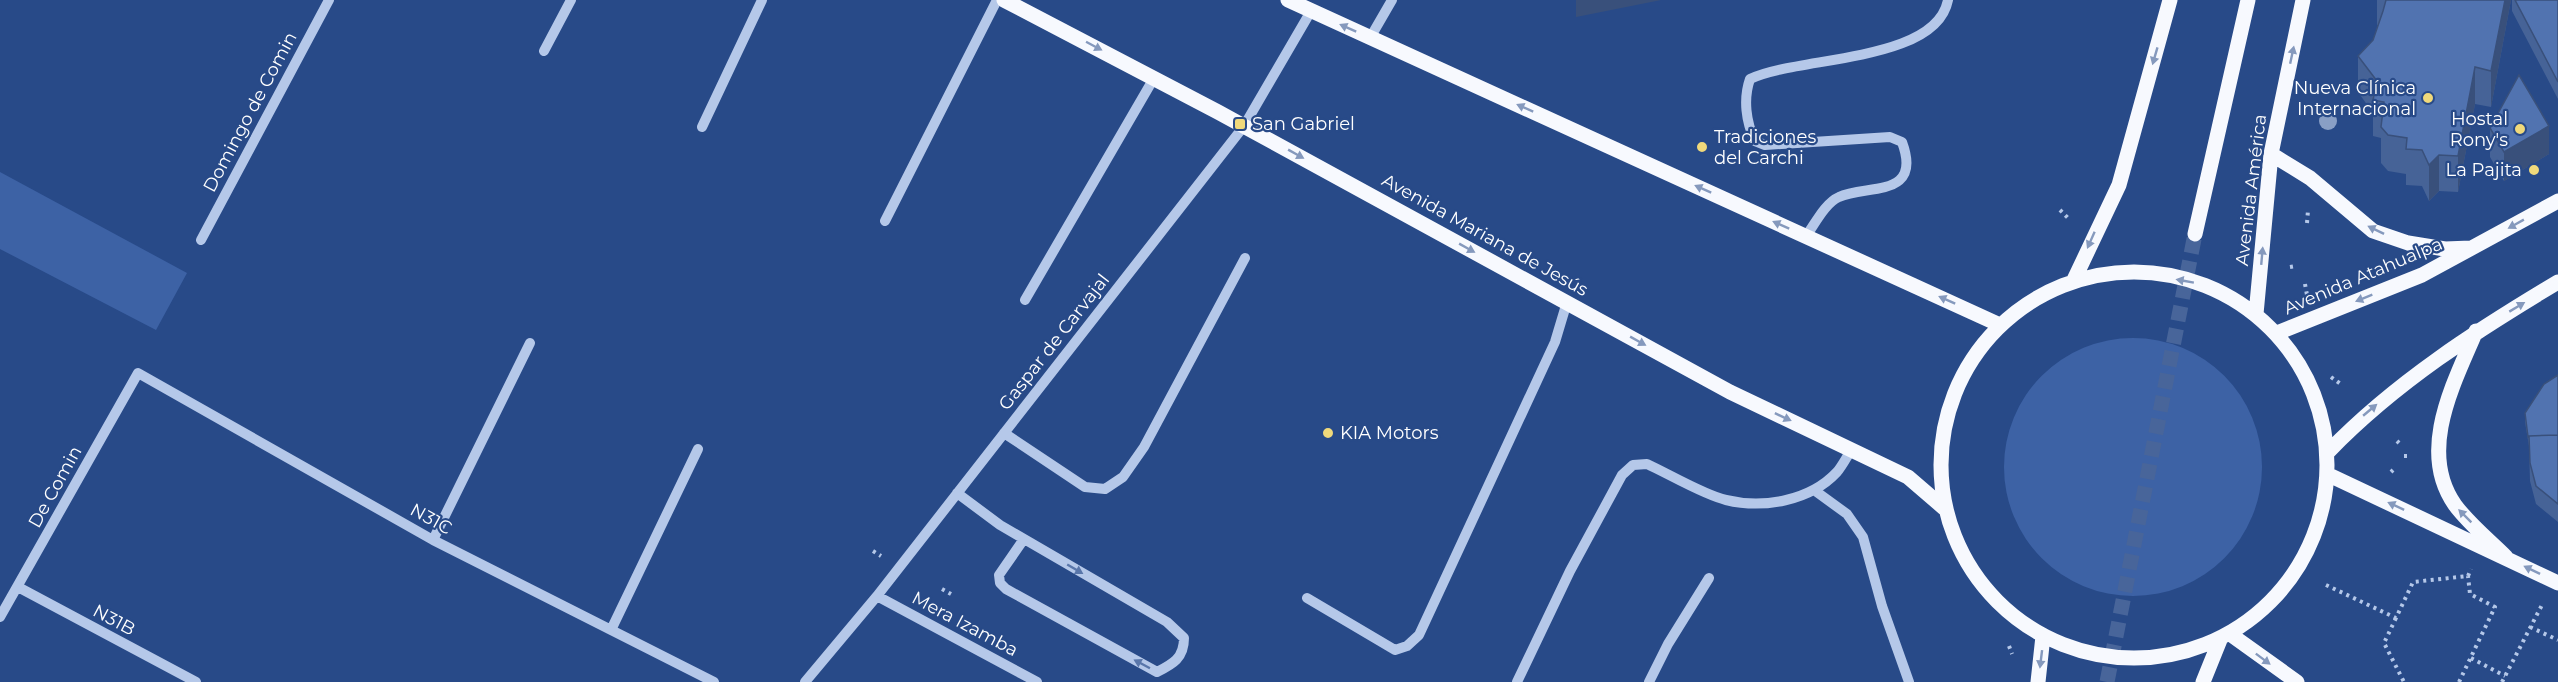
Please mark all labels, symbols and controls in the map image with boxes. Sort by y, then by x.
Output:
one-way arrow [1339,23,1356,32]
street label: Domingo de Comin [198,28,302,196]
one-way arrow [1085,41,1102,51]
one-way arrow [2288,45,2297,64]
one-way arrow [2149,47,2159,65]
place label: Nueva Clínica Internacional [2294,77,2416,120]
marker: Nueva Clínica Internacional [2421,91,2435,105]
one-way arrow [1517,104,1534,113]
place label: Hostal Rony's [2450,108,2508,151]
place label: San Gabriel [1252,113,1355,135]
street label: Avenida América [2231,113,2271,267]
marker: San Gabriel [1233,117,1247,131]
marker: Hostal Rony's [2513,122,2527,136]
place label: Tradiciones del Carchi [1714,126,1816,169]
marker: Tradiciones del Carchi [1695,140,1709,154]
one-way arrow [1288,149,1305,159]
place label: La Pajita [2446,159,2522,181]
marker: La Pajita [2527,163,2541,177]
street label: Avenida Mariana de Jesús [1378,169,1592,301]
one-way arrow [1693,184,1711,194]
one-way arrow [2508,219,2524,230]
one-way arrow [1772,220,1789,229]
one-way arrow [2368,226,2385,235]
one-way arrow [2086,231,2096,249]
street label: Avenida Atahualpa [2280,233,2446,319]
one-way arrow [1459,243,1476,253]
one-way arrow [2257,247,2267,266]
street label: Gaspar de Carvajal [994,269,1114,415]
one-way arrow [2175,276,2194,285]
one-way arrow [2354,293,2372,303]
one-way arrow [1939,296,1956,305]
one-way arrow [2509,301,2525,312]
one-way arrow [1630,336,1647,346]
one-way arrow [2362,404,2378,417]
one-way arrow [1775,412,1792,421]
place label: KIA Motors [1340,422,1439,444]
marker: KIA Motors [1321,426,1335,440]
street label: De Comin [24,442,86,532]
street label: N31C [406,499,456,539]
one-way arrow [2388,501,2405,510]
one-way arrow [2459,509,2473,523]
one-way arrow [1067,563,1083,574]
one-way arrow [2524,566,2541,575]
street label: Mera Izamba [908,587,1022,661]
street label: N31B [89,600,139,640]
one-way arrow [2036,650,2045,669]
one-way arrow [2255,652,2271,665]
one-way arrow [1133,659,1150,669]

